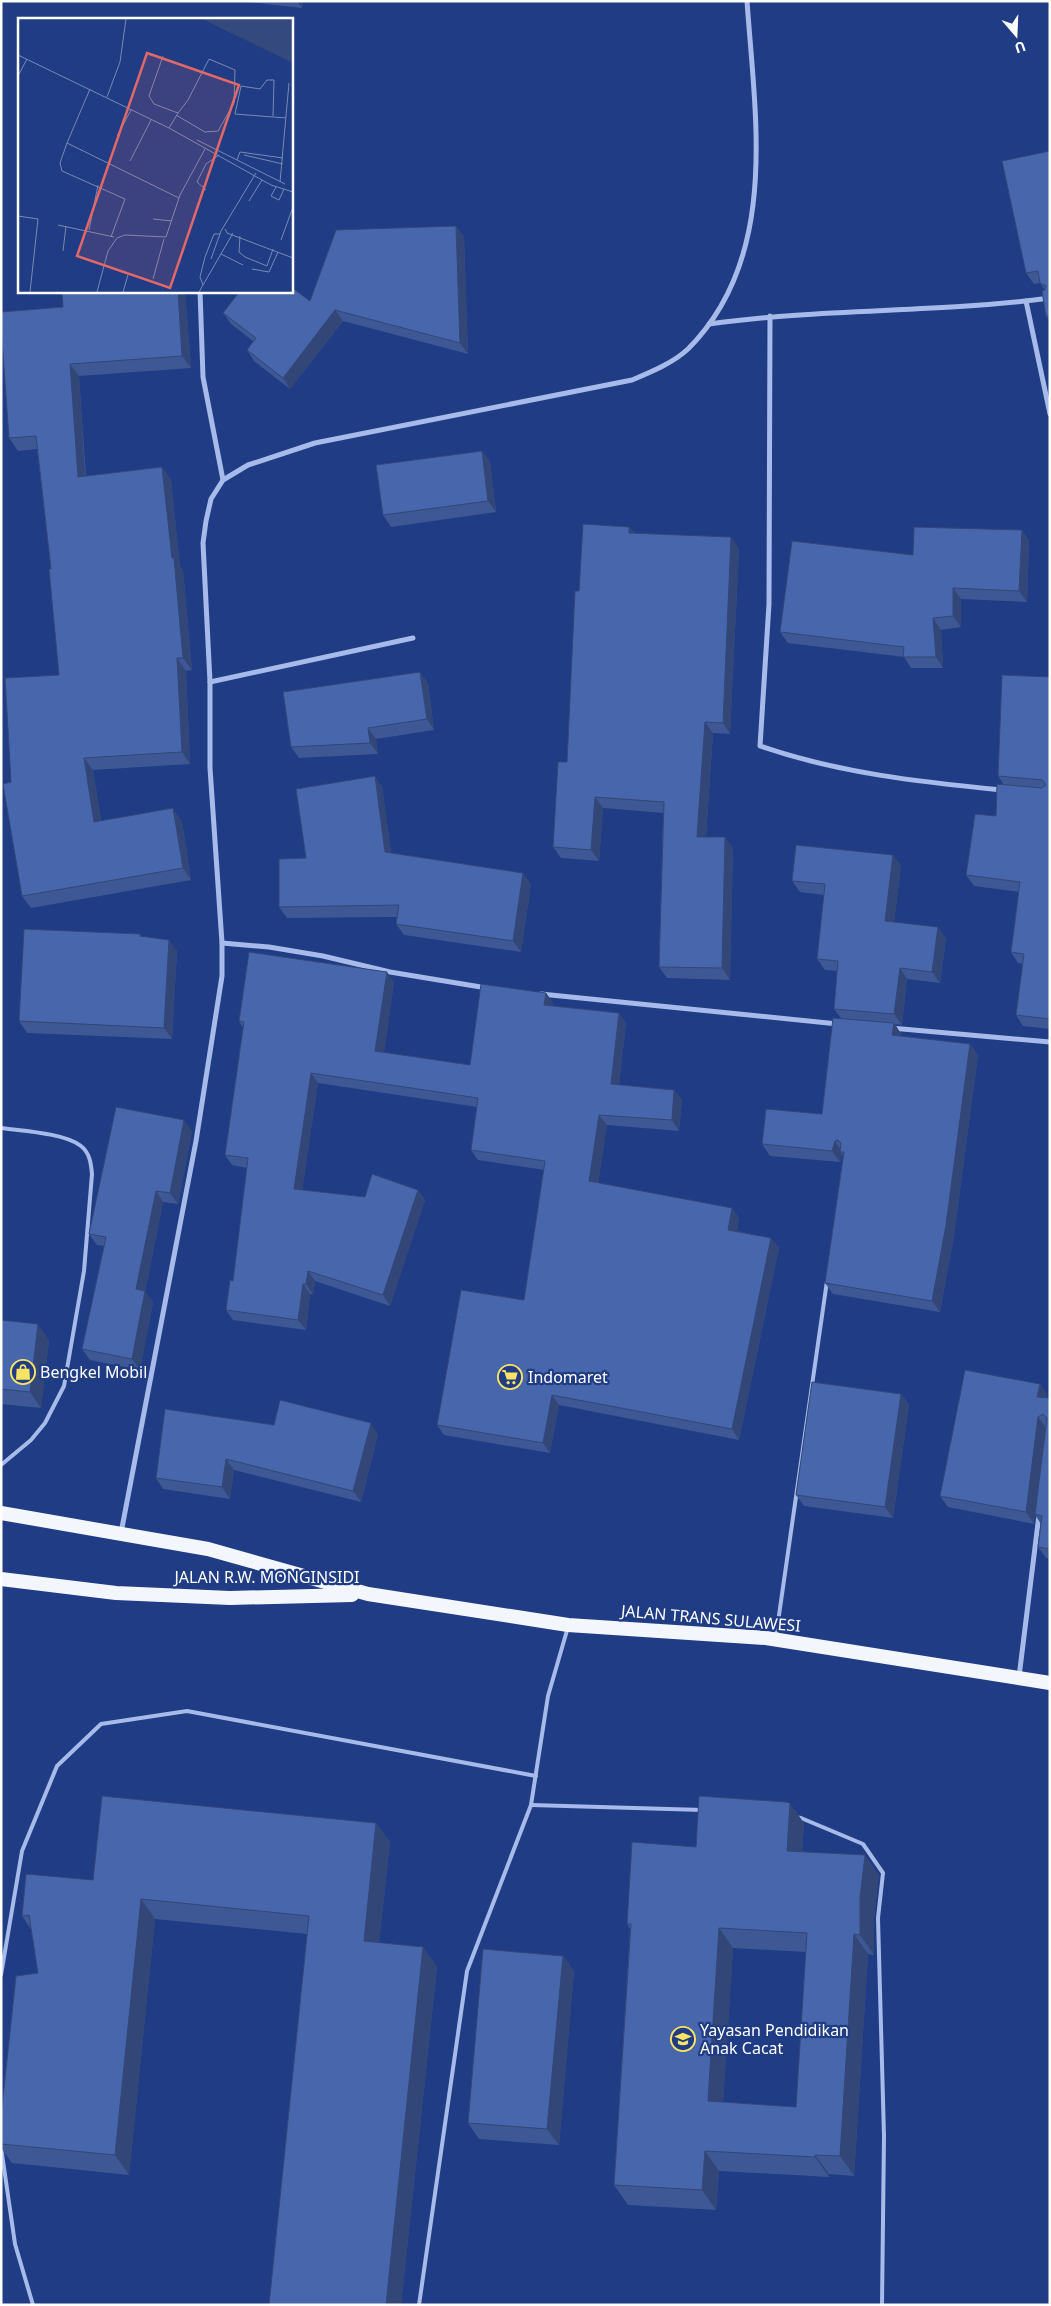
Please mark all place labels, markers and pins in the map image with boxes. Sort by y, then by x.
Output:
shop icon: Bengkel Mobil [10,1359,36,1385]
place label: Bengkel Mobil [40,1361,147,1383]
supermarket icon: Indomaret [497,1364,523,1390]
place label: Indomaret [528,1366,608,1388]
place label: Yayasan Pendidikan Anak Cacat [700,2019,849,2059]
school or university icon: Yayasan Pendidikan Anak Cacat [670,2026,696,2052]

